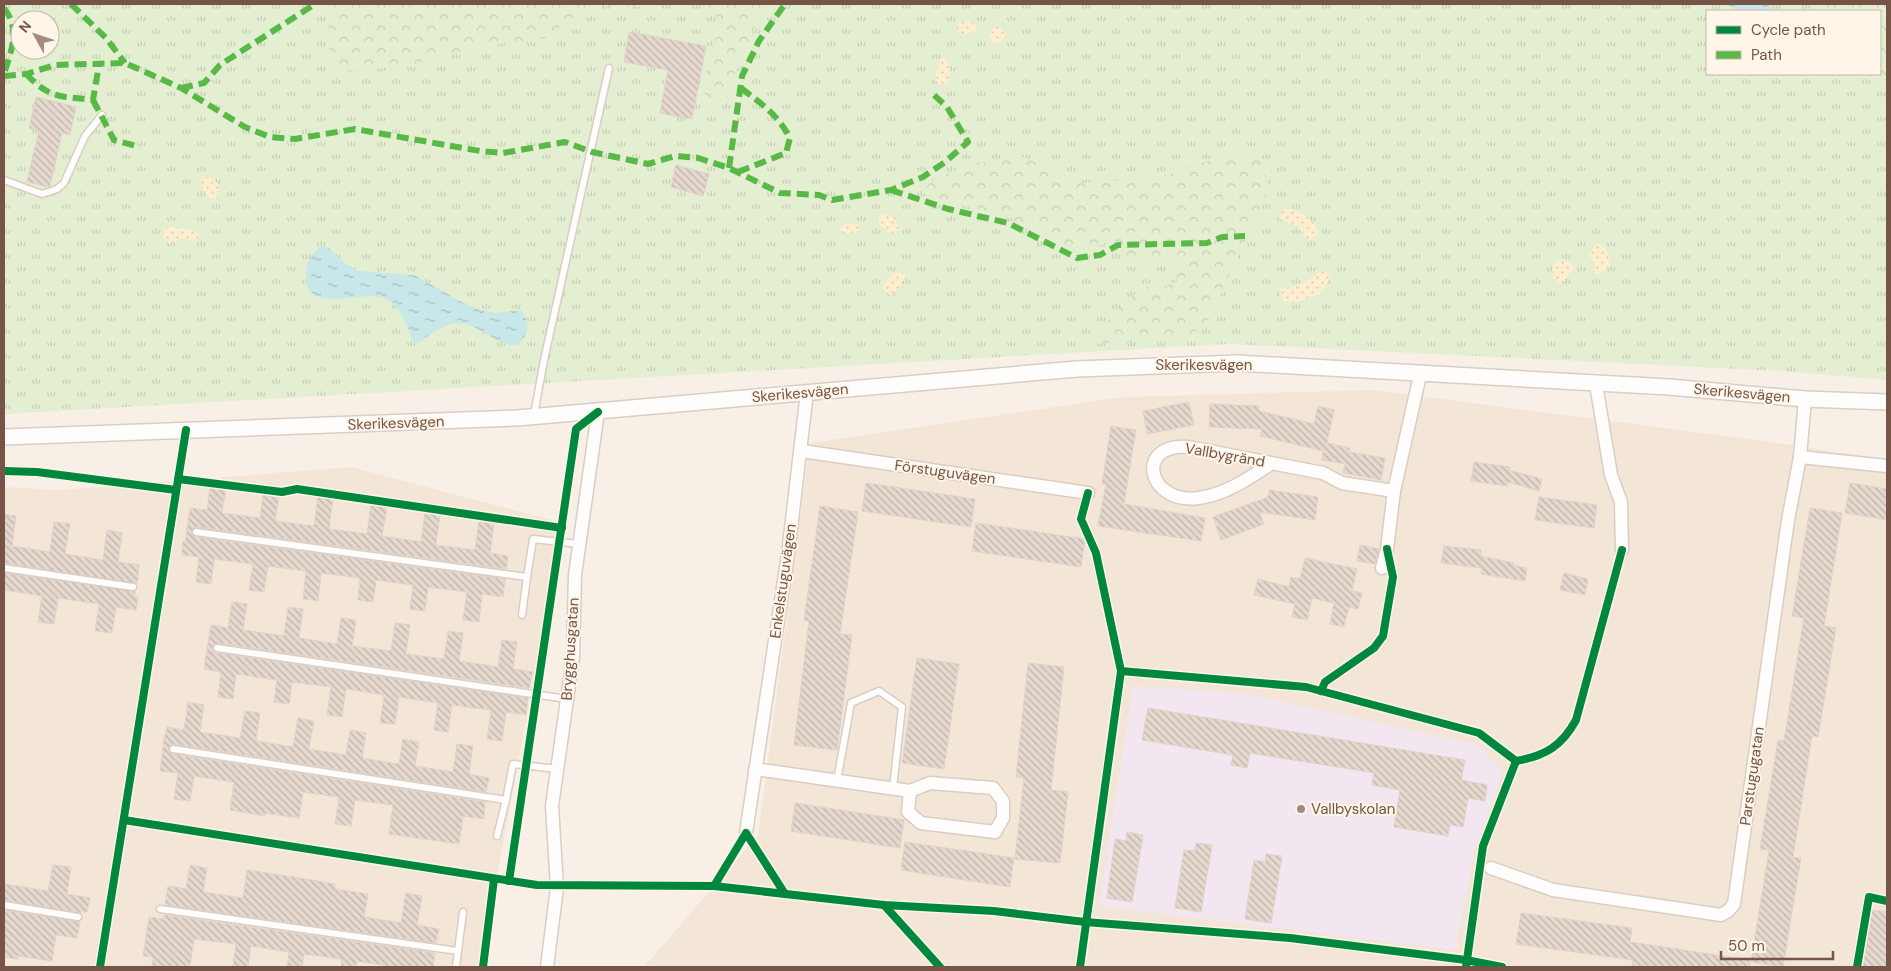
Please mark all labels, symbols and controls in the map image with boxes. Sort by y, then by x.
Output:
north arrow [10,10,60,60]
legend [1706,10,1881,75]
text: N [15,17,35,36]
text: Cycle path [1751,20,1826,40]
text: Path [1751,45,1782,65]
street label: Skerikesvägen [1156,355,1252,375]
street label: Skerikesvägen [751,379,849,407]
street label: Skerikesvägen [1693,379,1791,407]
street label: Skerikesvägen [347,411,445,435]
street label: Vallbygränd [1183,438,1267,472]
street label: Förstuguvägen [893,455,997,489]
street label: Enkelstuguvägen [765,522,801,640]
street label: Brygghusgatan [556,597,584,701]
street label: Parstugugatan [1735,725,1769,827]
place label: Vallbyskolan [1311,799,1395,819]
marker: Vallbyskolan [1295,803,1307,815]
scale bar [1721,928,1834,960]
text: 50 m [1728,936,1765,956]

